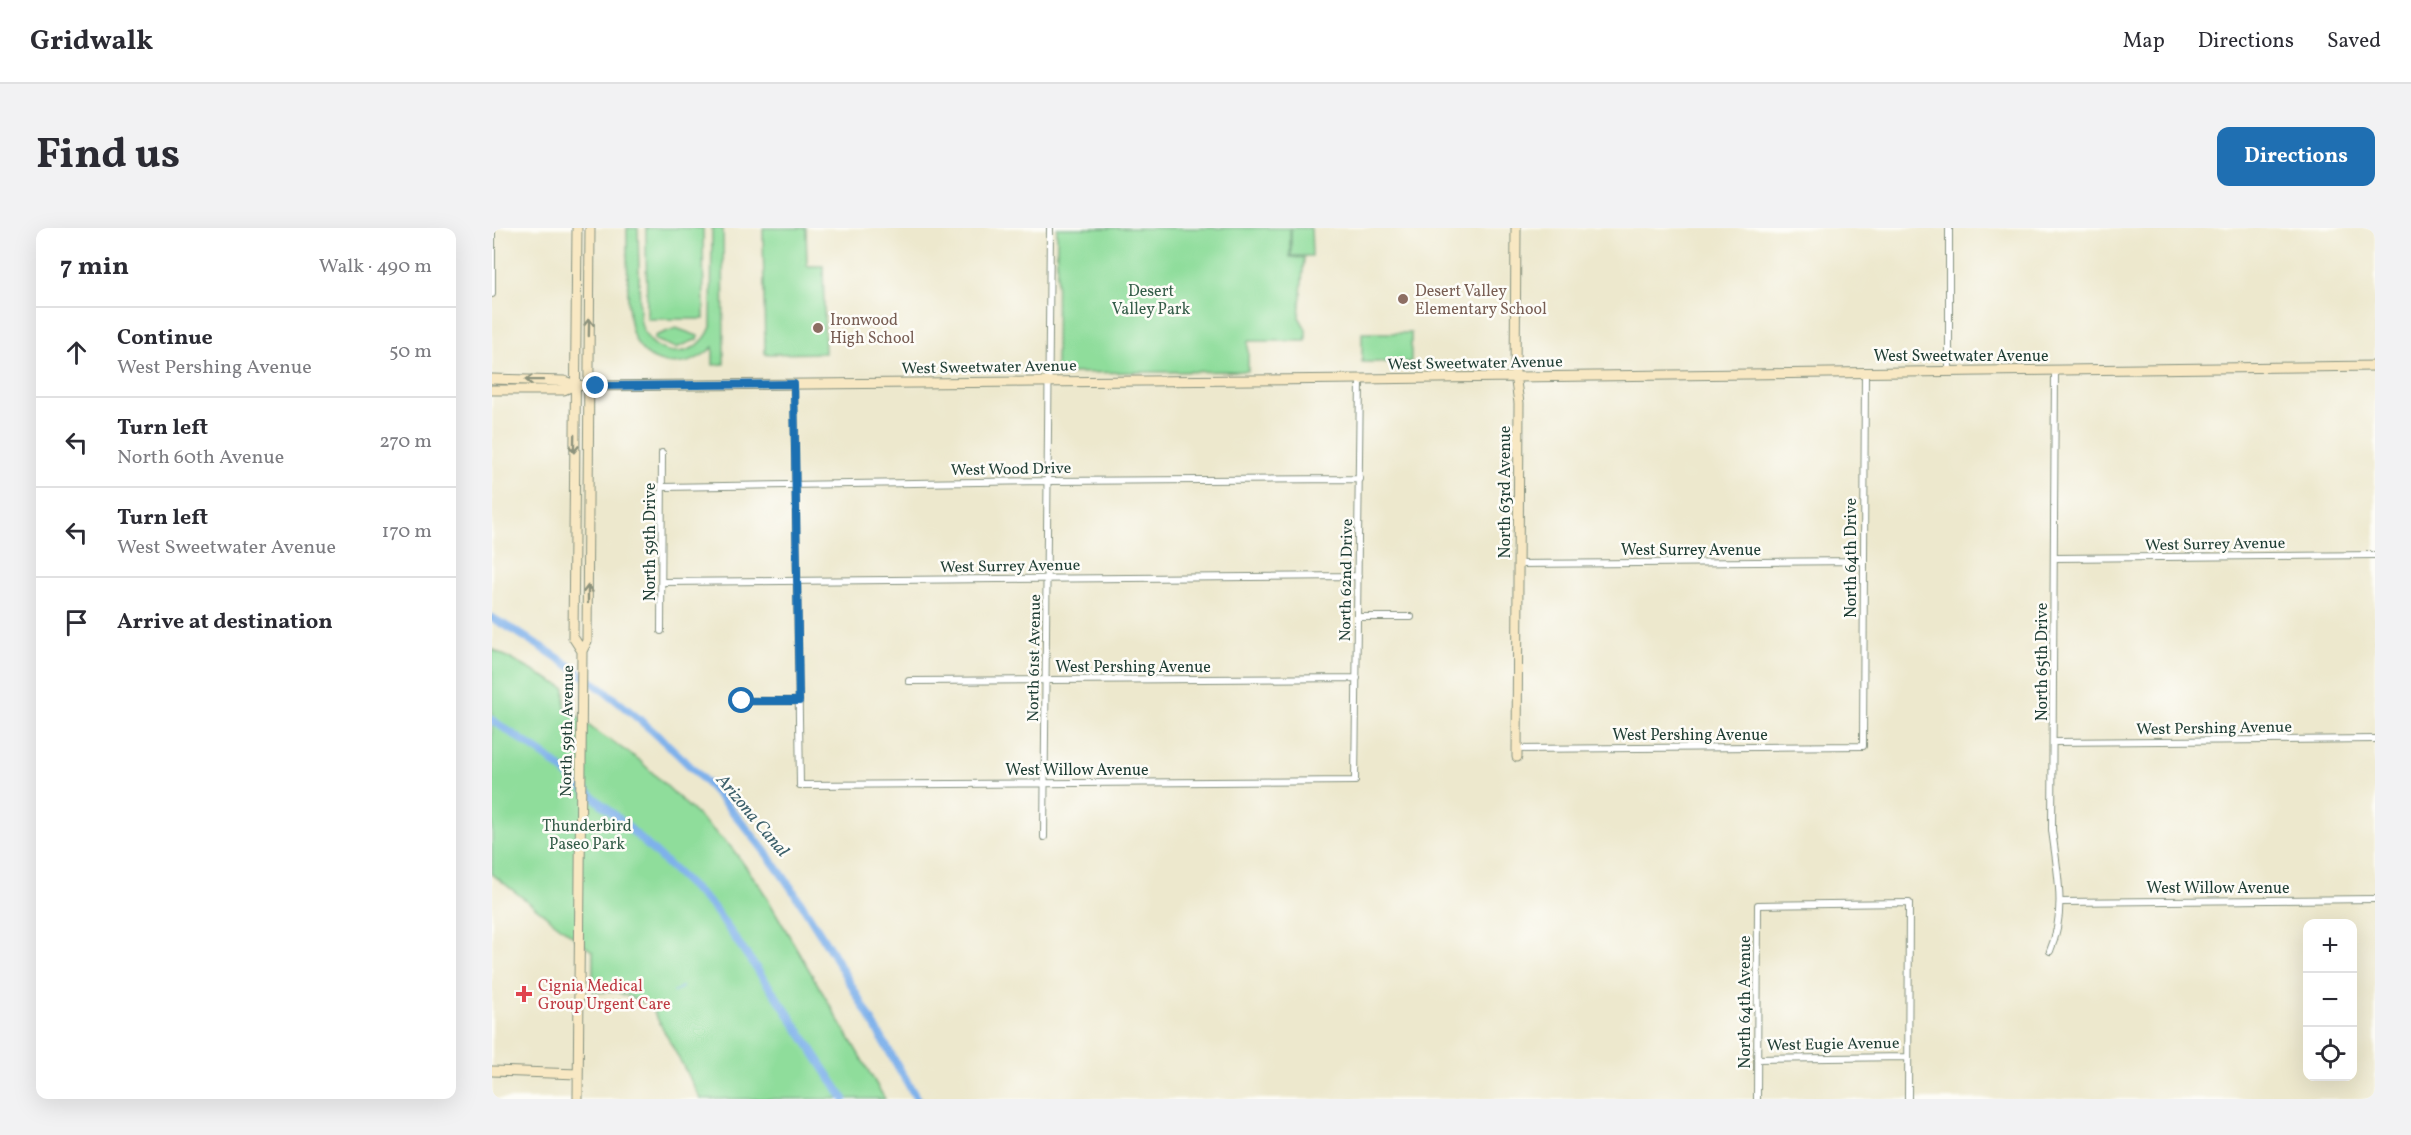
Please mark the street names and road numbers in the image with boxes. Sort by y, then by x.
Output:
street label: West Sweetwater Avenue [1873,346,2049,368]
street label: West Sweetwater Avenue [1387,351,1563,377]
street label: West Sweetwater Avenue [901,355,1077,381]
street label: North 63rd Avenue [1495,426,1517,558]
street label: West Wood Drive [951,458,1072,482]
street label: North 59th Drive [640,483,662,601]
street label: North 64th Drive [1841,498,1863,618]
street label: North 62nd Drive [1335,518,1359,642]
street label: West Surrey Avenue [2145,533,2285,557]
street label: West Surrey Avenue [1621,540,1761,562]
street label: West Surrey Avenue [940,555,1080,579]
street label: North 61st Avenue [1023,594,1047,722]
street label: North 65th Drive [2032,603,2054,721]
street label: West Pershing Avenue [1055,657,1211,679]
street label: North 59th Avenue [556,665,580,797]
street label: West Pershing Avenue [2136,717,2292,741]
street label: West Pershing Avenue [1612,725,1768,747]
street label: West Willow Avenue [1005,760,1149,782]
street label: West Willow Avenue [2146,878,2290,900]
street label: North 64th Avenue [1735,935,1757,1069]
street label: West Eugie Avenue [1766,1033,1900,1057]

